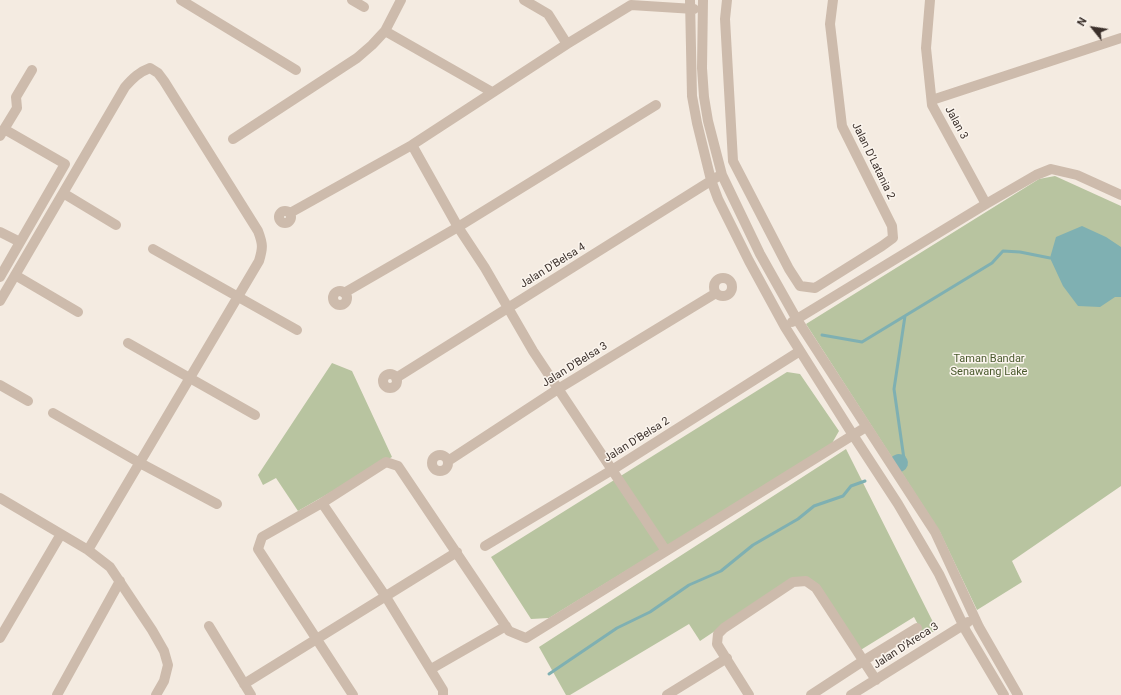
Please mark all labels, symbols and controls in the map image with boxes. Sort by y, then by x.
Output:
north arrow [1073,8,1113,48]
text: N [1075,15,1090,28]
street label: Jalan 3 [942,104,970,142]
street label: Jalan D’Latania 2 [849,120,897,202]
street label: Jalan D'Belsa 4 [518,241,588,291]
street label: Jalan D'Belsa 3 [540,340,610,390]
park label: Taman Bandar Senawang Lake [951,352,1027,378]
street label: Jalan D'Belsa 2 [602,415,672,465]
street label: Jalan D'Areca 3 [871,620,941,672]

